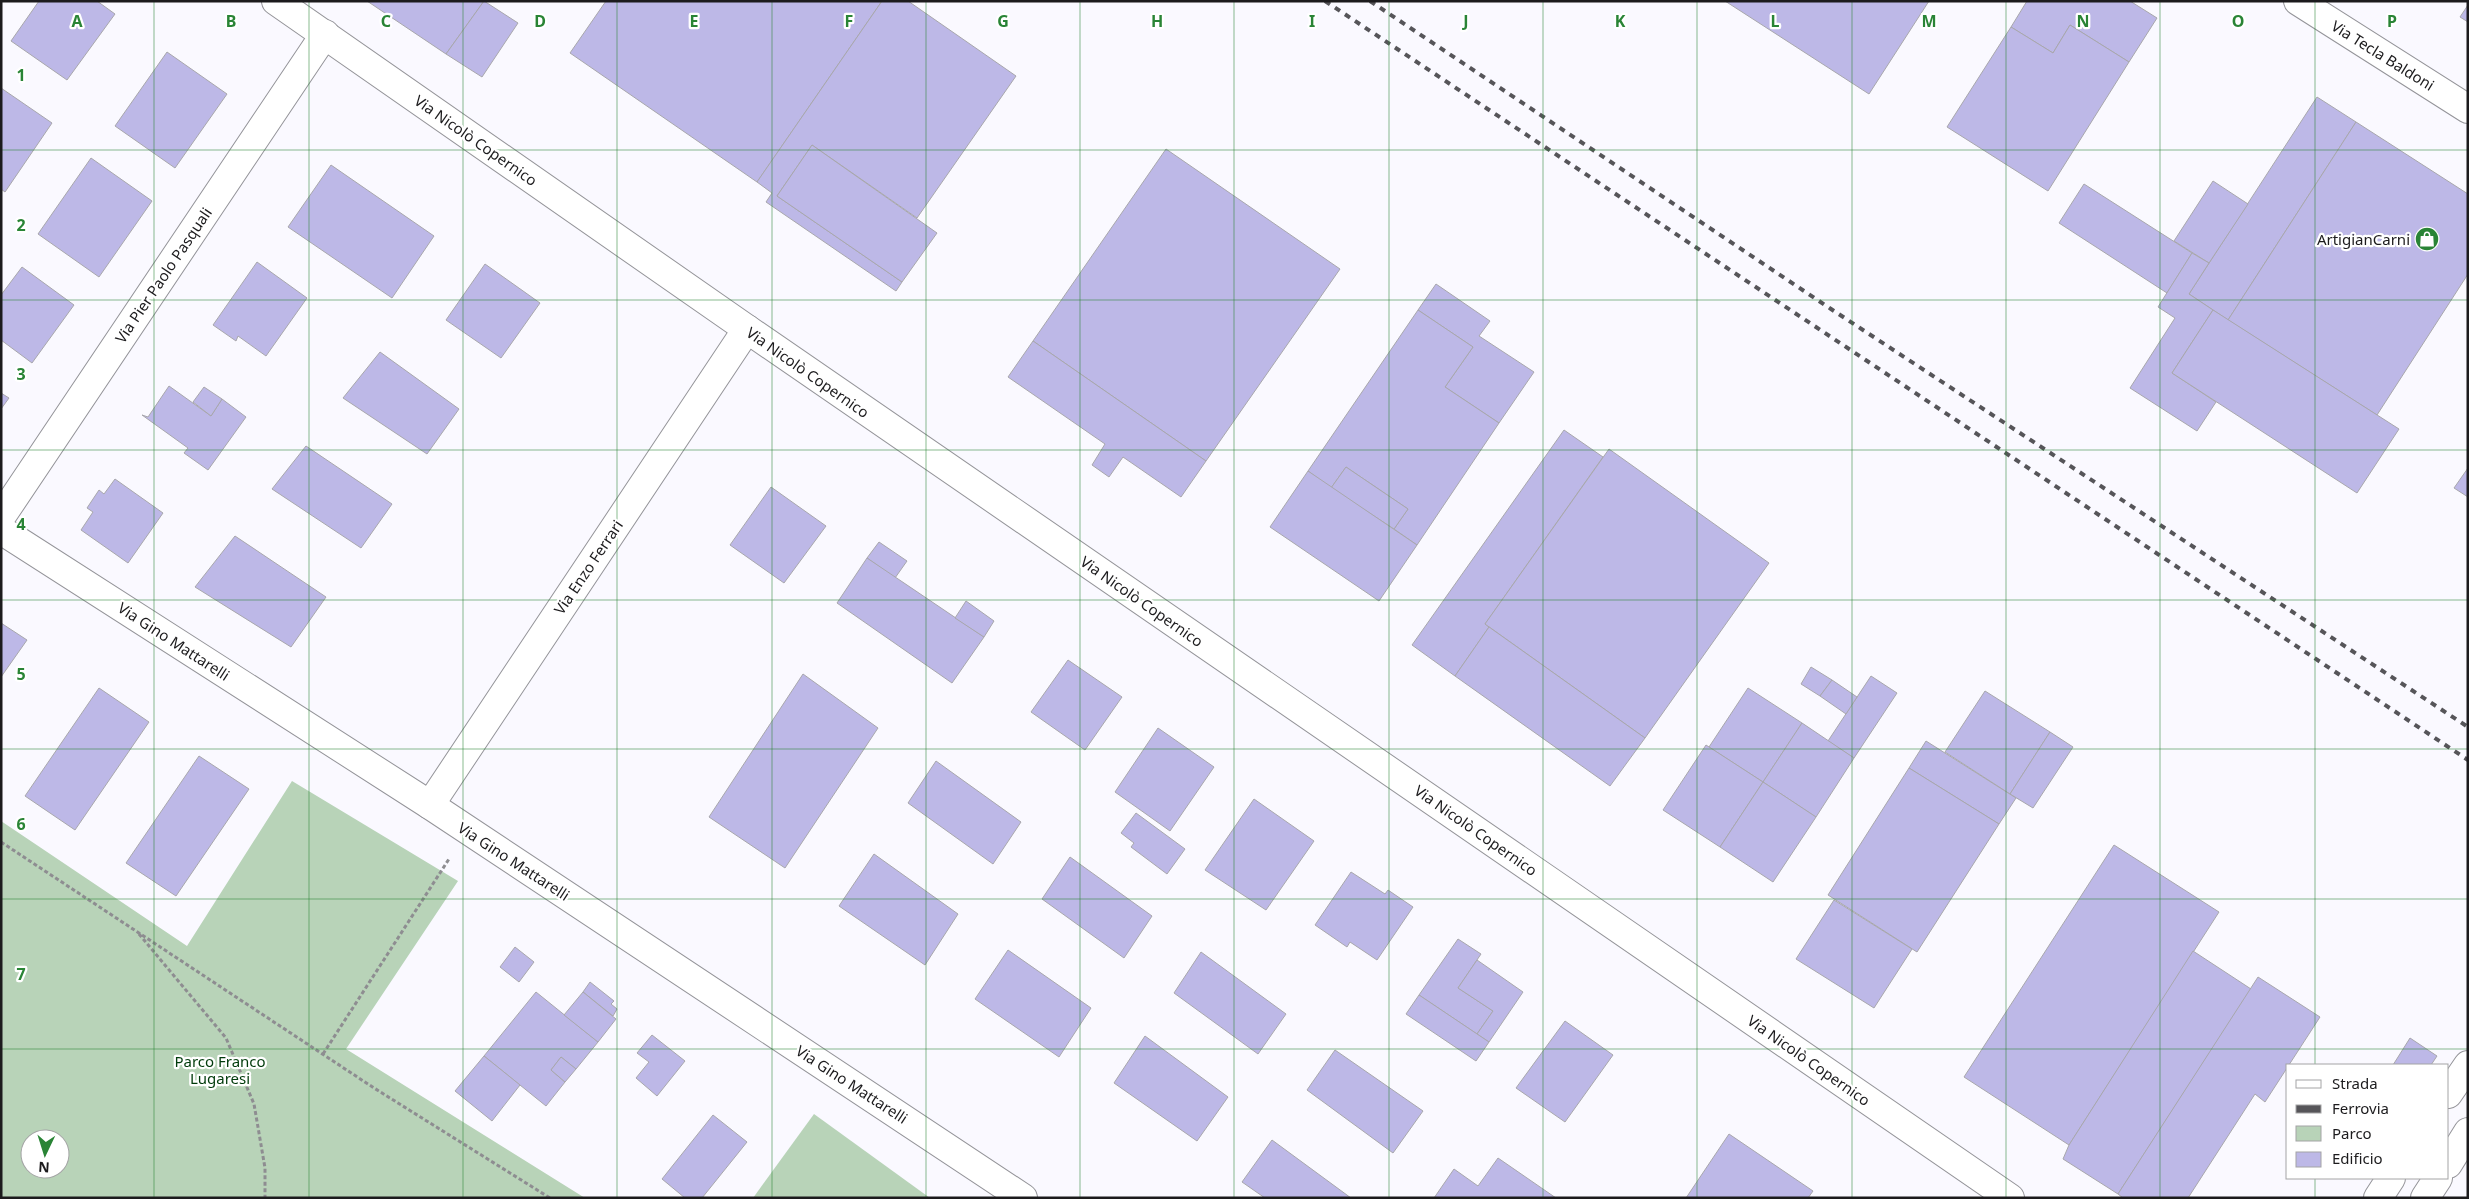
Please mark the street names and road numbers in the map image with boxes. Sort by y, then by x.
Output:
street label: Via Tecla Baldoni [2328,15,2438,95]
street label: Via Nicolò Copernico [411,90,541,190]
street label: Via Pier Paolo Pasquali [110,203,216,347]
street label: Via Nicolò Copernico [743,322,873,422]
street label: Via Enzo Ferrari [549,516,627,618]
street label: Via Nicolò Copernico [1077,551,1207,651]
street label: Via Gino Mattarelli [114,597,234,685]
street label: Via Nicolò Copernico [1411,780,1541,880]
street label: Via Gino Mattarelli [454,817,574,905]
street label: Via Nicolò Copernico [1744,1010,1874,1110]
street label: Via Gino Mattarelli [792,1040,912,1128]

